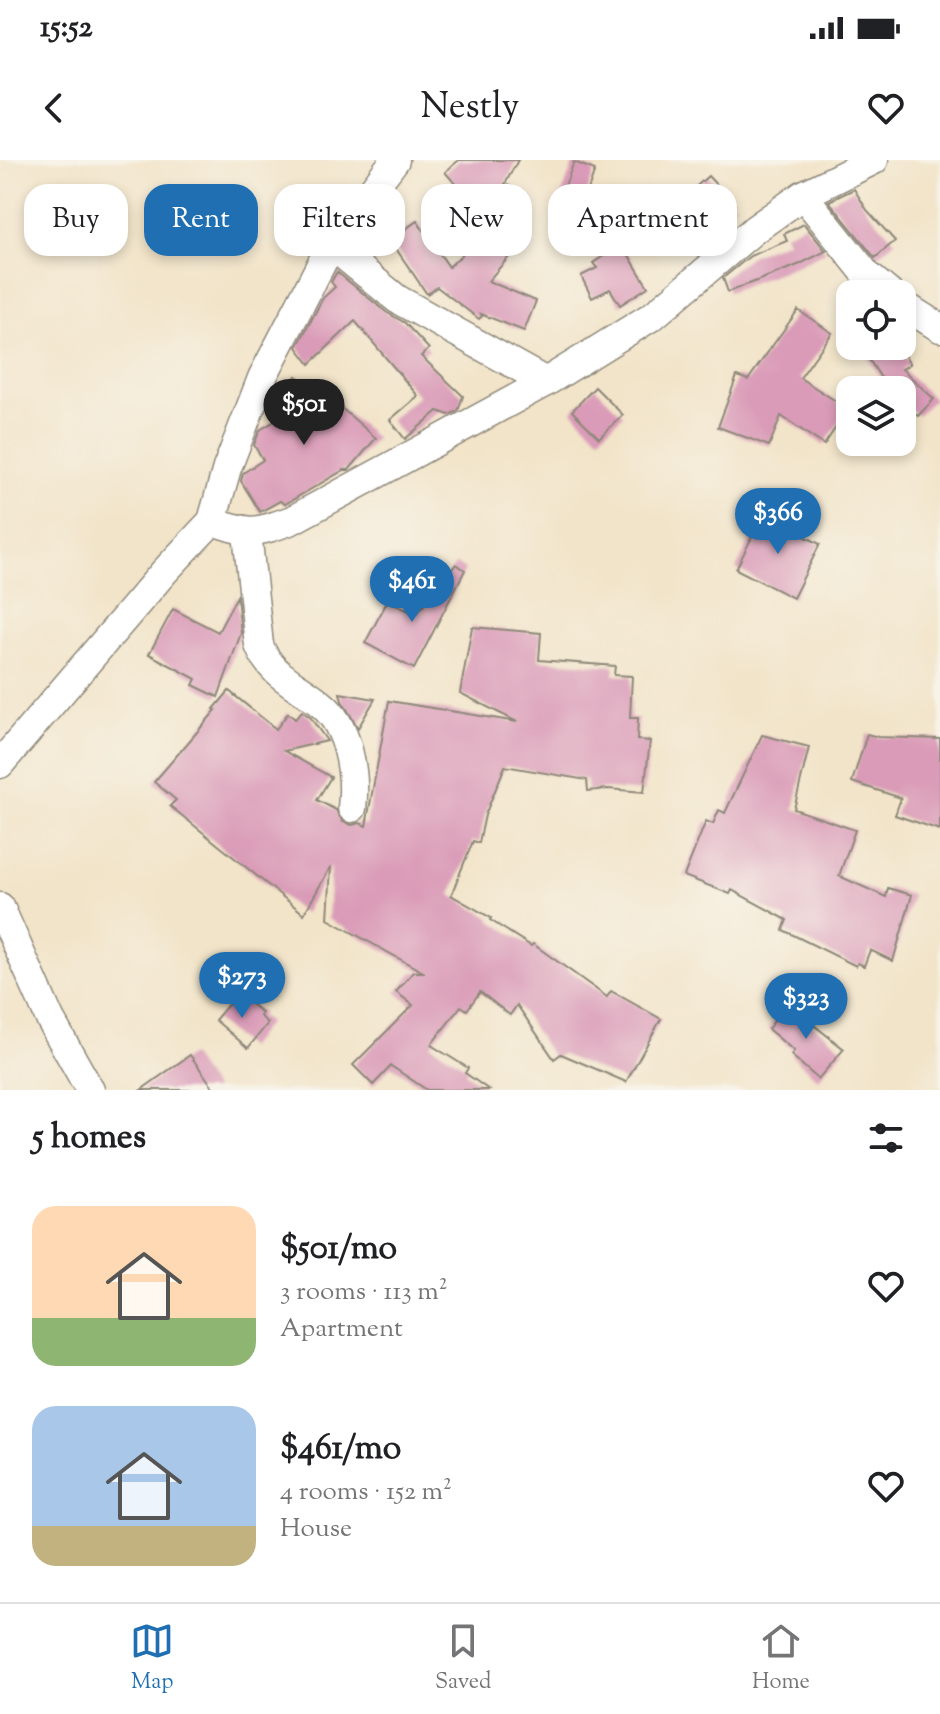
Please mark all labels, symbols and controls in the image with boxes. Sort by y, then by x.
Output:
text: 15:52 [40,7,93,50]
text: Nestly [420,82,520,134]
icon: back [32,86,76,130]
icon: heart [864,86,908,130]
chip: Buy [24,184,128,256]
chip: Rent [144,184,258,256]
chip: Filters [274,184,405,256]
chip: New [421,184,532,256]
chip: Apartment [548,184,737,256]
map controls [836,280,916,456]
button: locate [836,280,916,360]
button: layers [836,376,916,456]
pin: $501 [257,379,351,447]
text: $501 [281,386,327,423]
pin: $366 [731,488,825,556]
text: $366 [753,495,803,532]
pin: $461 [365,556,459,624]
text: $461 [388,563,436,600]
pin: $273 [195,952,289,1020]
text: $273 [217,959,267,996]
pin: $323 [759,973,853,1041]
text: $323 [782,980,830,1017]
text: 5 homes [32,1114,146,1163]
icon: filters [864,1116,908,1160]
text: $501/mo [280,1225,397,1274]
icon: home [96,1238,192,1334]
icon: heart [864,1264,908,1308]
text: 3 rooms · 113 m² [280,1274,448,1311]
text: Apartment [280,1311,403,1348]
text: $461/mo [280,1425,401,1474]
icon: home [96,1438,192,1534]
icon: heart [864,1464,908,1508]
text: 4 rooms · 152 m² [280,1474,452,1511]
text: House [280,1511,352,1548]
tab: Map [130,1619,174,1699]
tab: Saved [435,1619,491,1699]
tab: Home [752,1619,810,1699]

